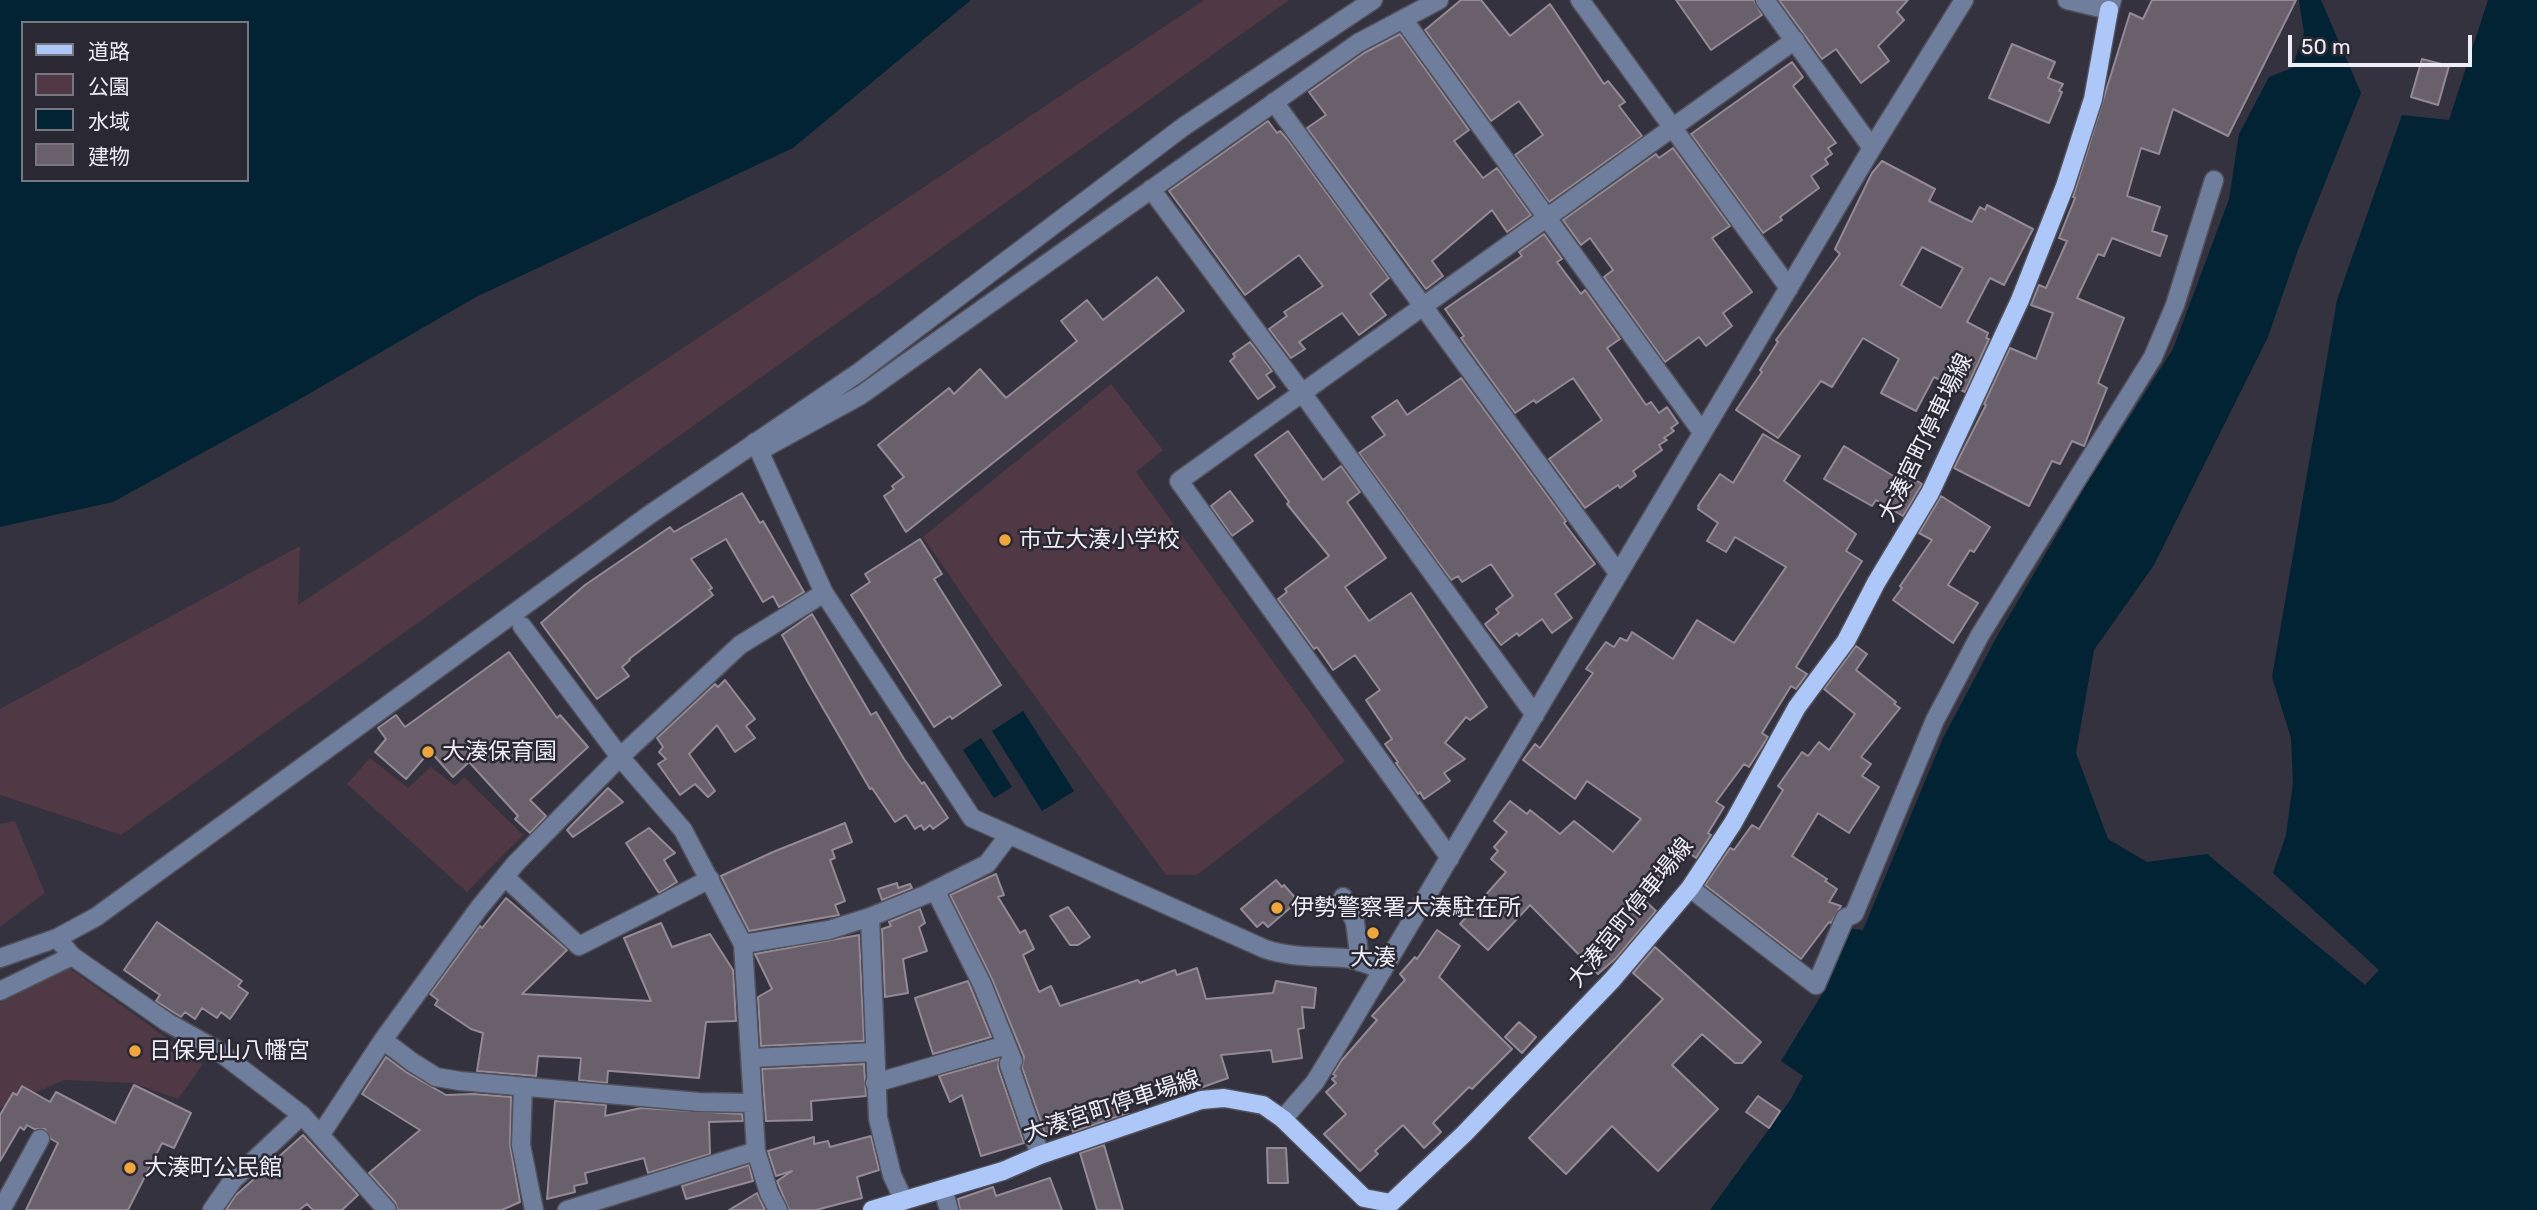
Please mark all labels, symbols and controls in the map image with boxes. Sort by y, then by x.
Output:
legend [21,21,248,182]
scale bar [2292,21,2476,65]
text: 50 m [2301,34,2351,59]
text: 道路 [88,39,130,64]
text: 公園 [88,74,130,99]
text: 水域 [88,109,130,134]
text: 建物 [88,144,130,169]
street label: 大湊宮町停車場線 [1873,349,1979,527]
place label: 市立大湊小学校 [1019,526,1180,554]
marker: 市立大湊小学校 [997,532,1013,548]
place label: 大湊保育園 [442,738,557,766]
marker: 大湊保育園 [420,744,436,760]
street label: 大湊宮町停車場線 [1562,833,1700,993]
place label: 伊勢警察署大湊駐在所 [1291,894,1521,922]
marker: 伊勢警察署大湊駐在所 [1269,900,1285,916]
marker: 大湊 [1365,925,1381,941]
place label: 大湊 [1350,944,1396,972]
place label: 日保見山八幡宮 [149,1037,310,1065]
marker: 日保見山八幡宮 [127,1043,143,1059]
street label: 大湊宮町停車場線 [1020,1065,1204,1149]
place label: 大湊町公民館 [144,1154,282,1182]
marker: 大湊町公民館 [122,1160,138,1176]

